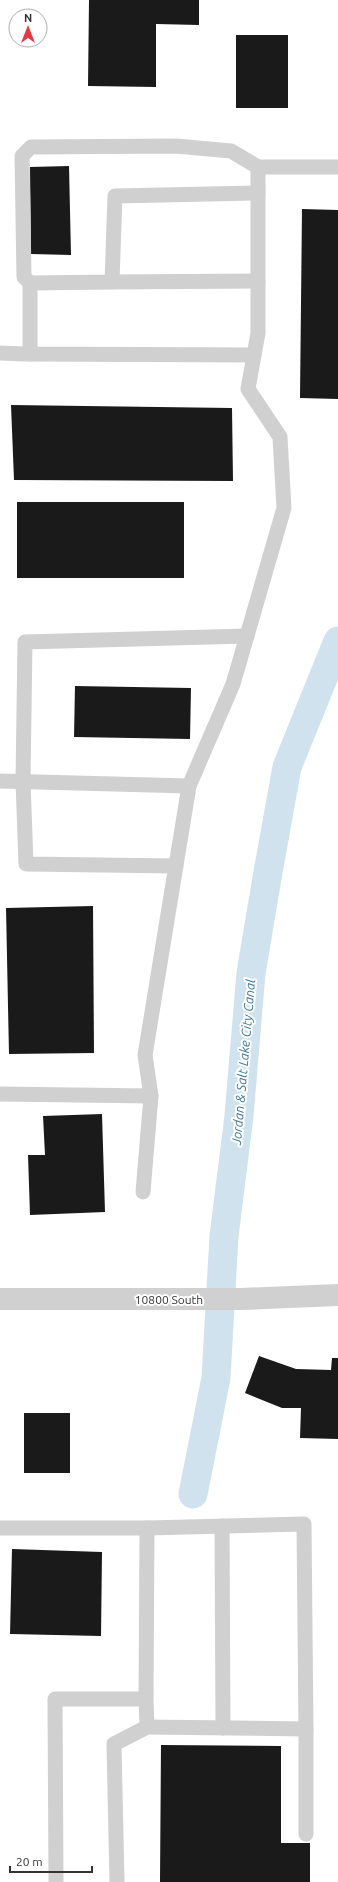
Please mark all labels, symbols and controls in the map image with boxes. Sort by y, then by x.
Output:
north arrow [8,8,48,48]
text: N [24,12,32,24]
water label: Jordan & Salt Lake City Canal [229,978,257,1147]
street label: 10800 South [135,1293,203,1306]
scale bar [10,1848,92,1874]
text: 20 m [16,1855,43,1868]

